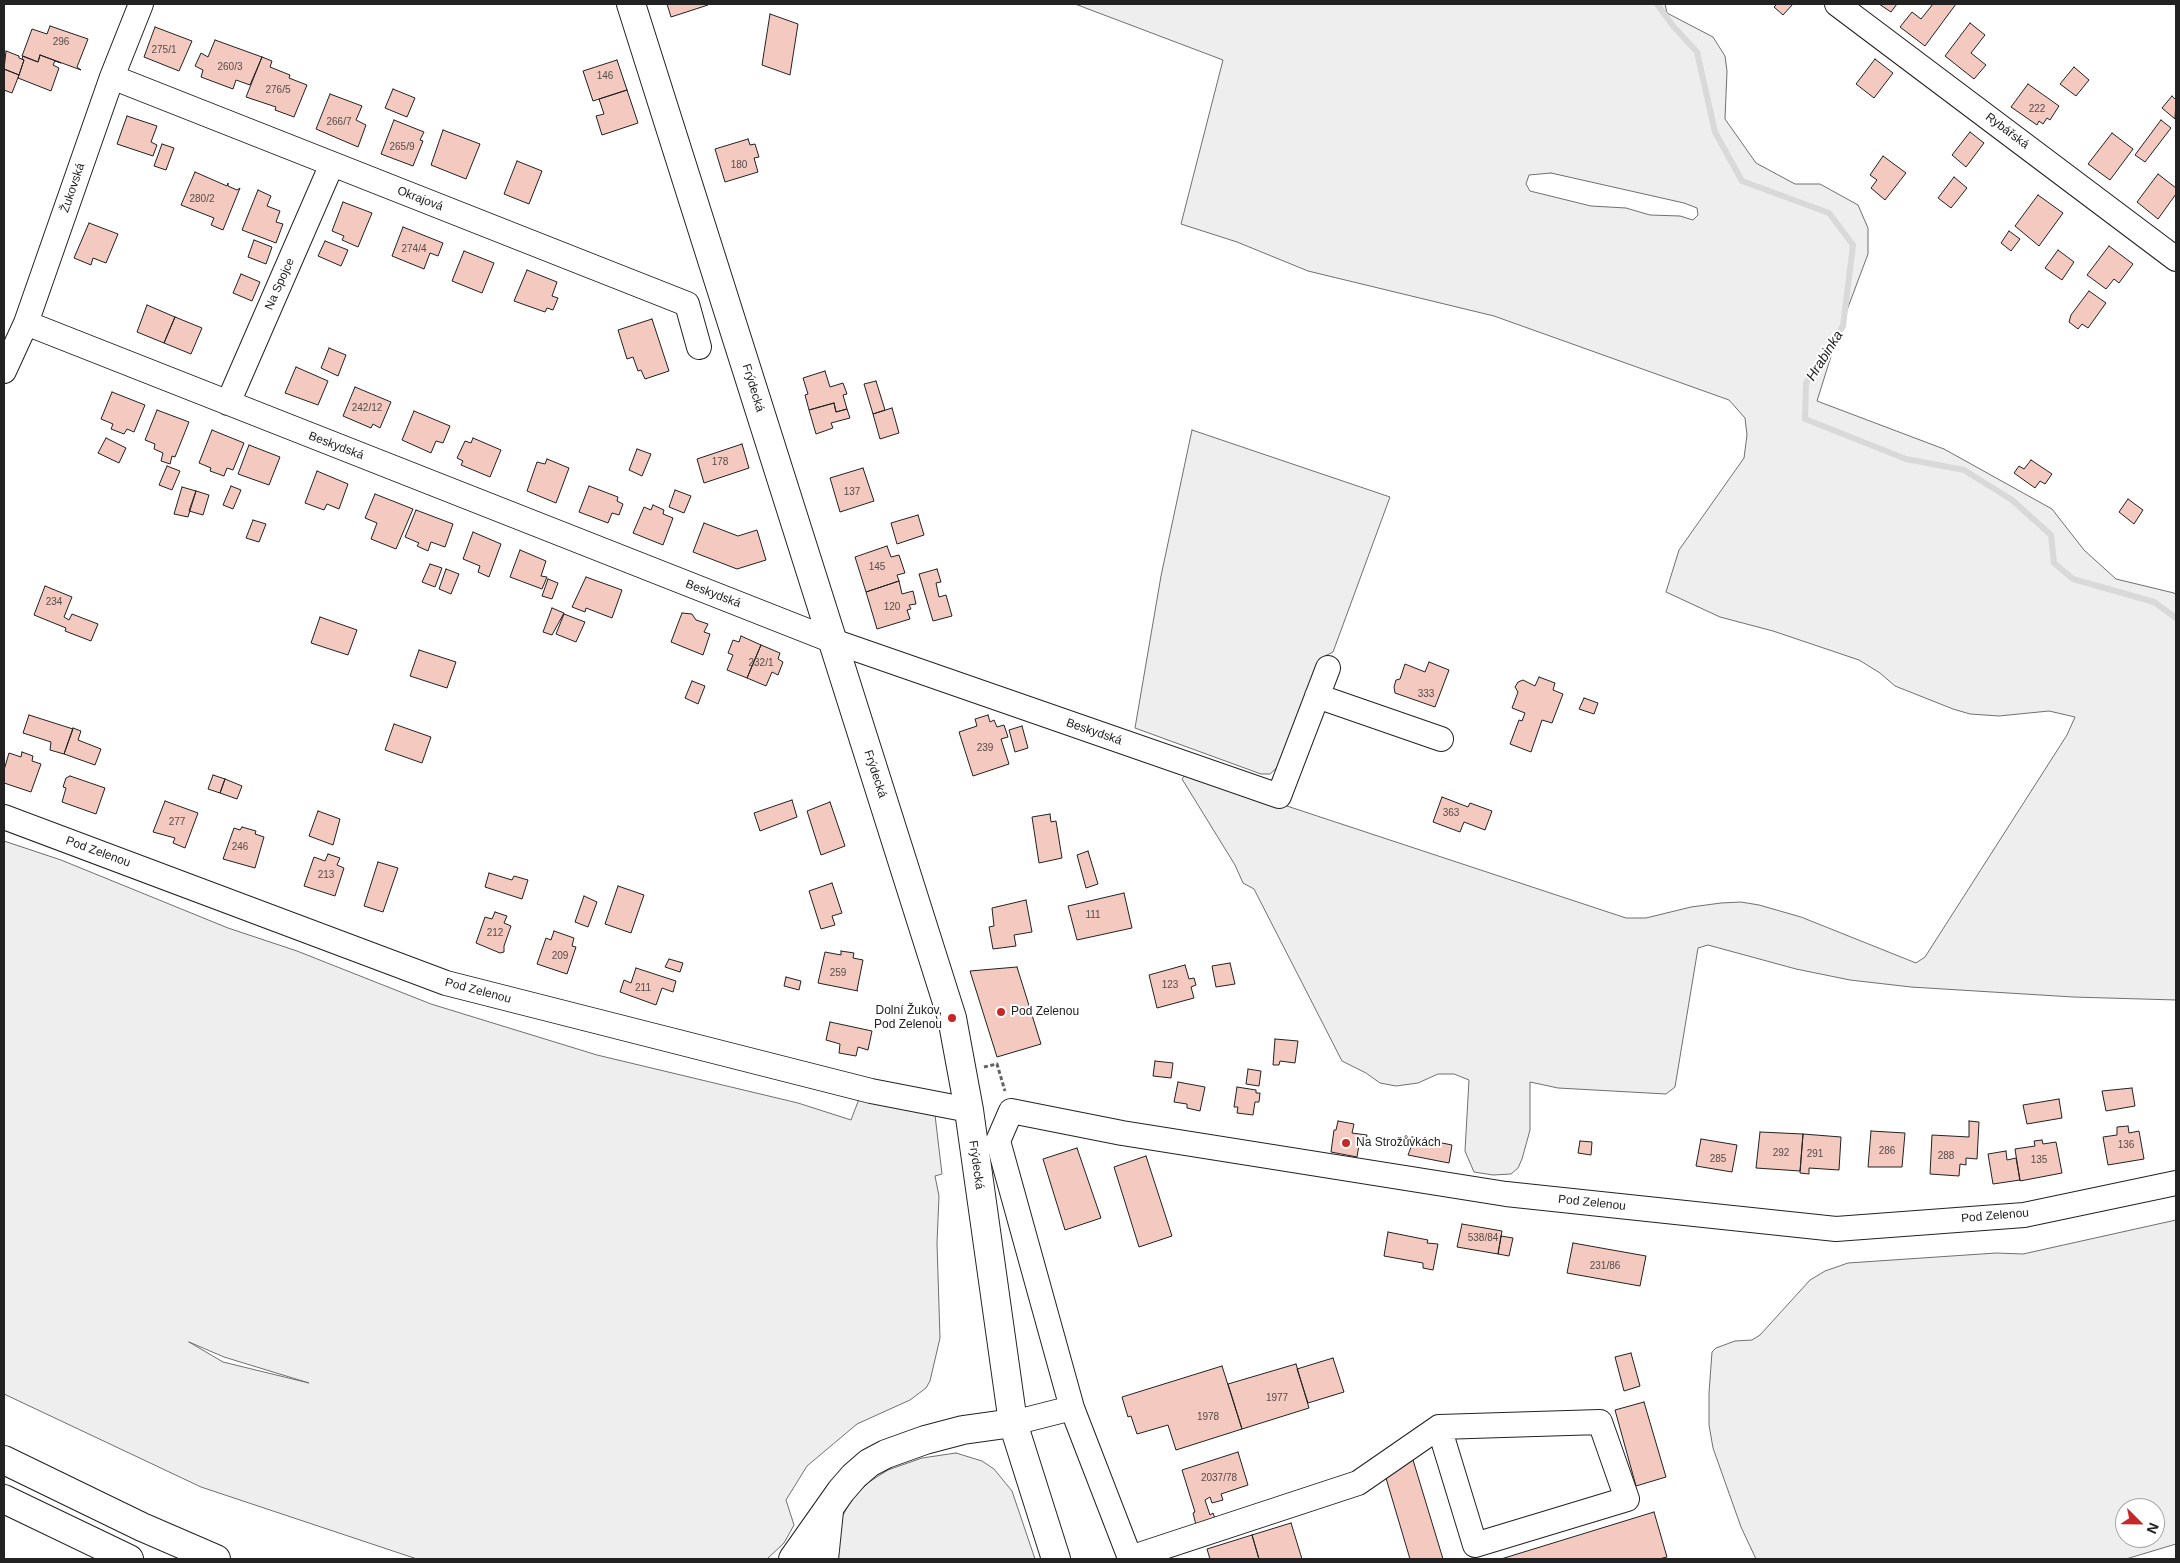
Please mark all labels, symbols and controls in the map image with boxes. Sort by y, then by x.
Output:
house number: 296 [53,36,69,48]
house number: 275/1 [151,44,177,56]
house number: 260/3 [217,61,243,73]
house number: 146 [597,70,613,82]
house number: 276/5 [265,84,291,96]
house number: 222 [2029,103,2045,115]
street label: Rybářská [1982,110,2032,152]
house number: 266/7 [326,116,352,128]
house number: 265/9 [389,141,415,153]
house number: 180 [731,159,747,171]
street label: Žukovská [58,161,88,215]
street label: Okrajová [395,184,445,214]
house number: 280/2 [189,193,215,205]
house number: 274/4 [401,243,427,255]
street label: Na Spojce [262,256,298,312]
water label: Hrabinka [1803,328,1847,384]
street label: Frýdecká [739,362,767,414]
house number: 242/12 [352,402,382,414]
street label: Beskydská [306,429,366,463]
house number: 178 [712,456,728,468]
house number: 137 [844,486,860,498]
house number: 145 [869,561,885,573]
street label: Beskydská [683,577,743,611]
house number: 234 [46,596,62,608]
house number: 120 [884,601,900,613]
house number: 232/1 [748,657,774,669]
house number: 333 [1418,688,1434,700]
street label: Beskydská [1064,716,1124,748]
house number: 239 [977,742,993,754]
street label: Frýdecká [861,748,889,800]
house number: 363 [1443,807,1459,819]
house number: 277 [169,816,185,828]
street label: Pod Zelenou [64,834,132,870]
house number: 246 [232,841,248,853]
house number: 213 [318,869,334,881]
house number: 111 [1085,909,1101,921]
house number: 212 [487,927,503,939]
house number: 209 [552,950,568,962]
house number: 259 [830,967,846,979]
street label: Pod Zelenou [443,975,513,1007]
house number: 123 [1162,979,1178,991]
house number: 211 [635,982,651,994]
place label: Dolní Žukov, Pod Zelenou [874,1004,942,1032]
place label: Pod Zelenou [1011,1005,1079,1019]
marker: Pod Zelenou [995,1006,1007,1018]
marker: Dolní Žukov, Pod Zelenou [946,1012,958,1024]
place label: Na Strožůvkách [1356,1136,1441,1150]
marker: Na Strožůvkách [1340,1137,1352,1149]
house number: 136 [2118,1139,2134,1151]
street label: Frýdecká [965,1140,987,1190]
house number: 286 [1879,1145,1895,1157]
house number: 292 [1773,1147,1789,1159]
house number: 291 [1807,1148,1823,1160]
house number: 288 [1938,1150,1954,1162]
house number: 285 [1710,1153,1726,1165]
house number: 135 [2031,1154,2047,1166]
street label: Pod Zelenou [1557,1192,1627,1214]
street label: Pod Zelenou [1960,1206,2030,1226]
house number: 538/84 [1468,1232,1498,1244]
house number: 231/86 [1590,1260,1620,1272]
house number: 1977 [1266,1392,1288,1404]
house number: 1978 [1197,1411,1219,1423]
house number: 2037/78 [1201,1472,1237,1484]
north arrow [2115,1498,2165,1548]
text: N [2144,1521,2162,1536]

